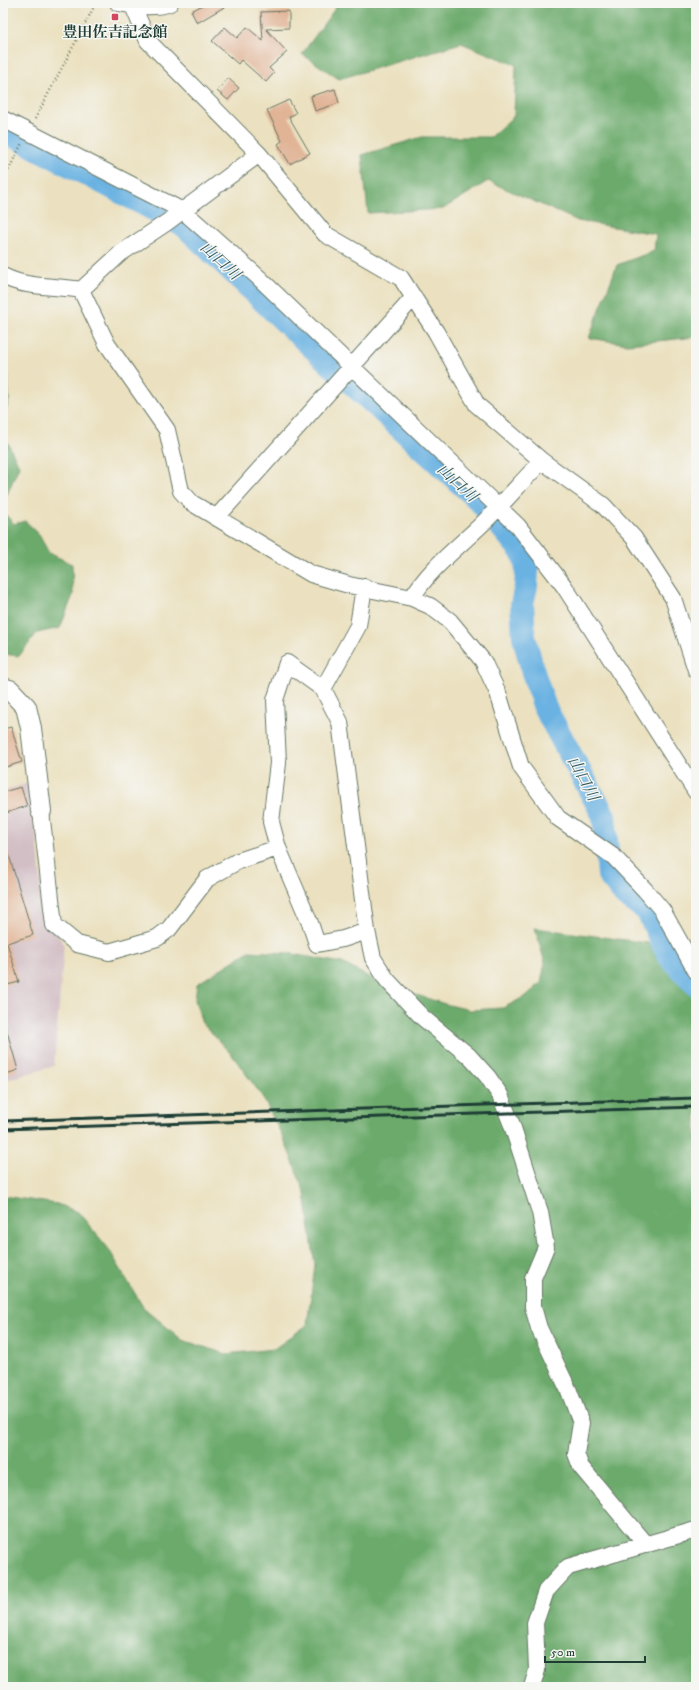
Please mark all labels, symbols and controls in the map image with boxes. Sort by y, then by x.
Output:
marker: 豊田佐吉記念館 [110,12,120,22]
place label: 豊田佐吉記念館 [62,23,168,42]
water label: 山口川 [196,237,246,286]
water label: 山口川 [433,459,483,508]
water label: 山口川 [563,753,604,806]
scale bar [545,1638,645,1664]
text: 50 m [551,1645,575,1660]

